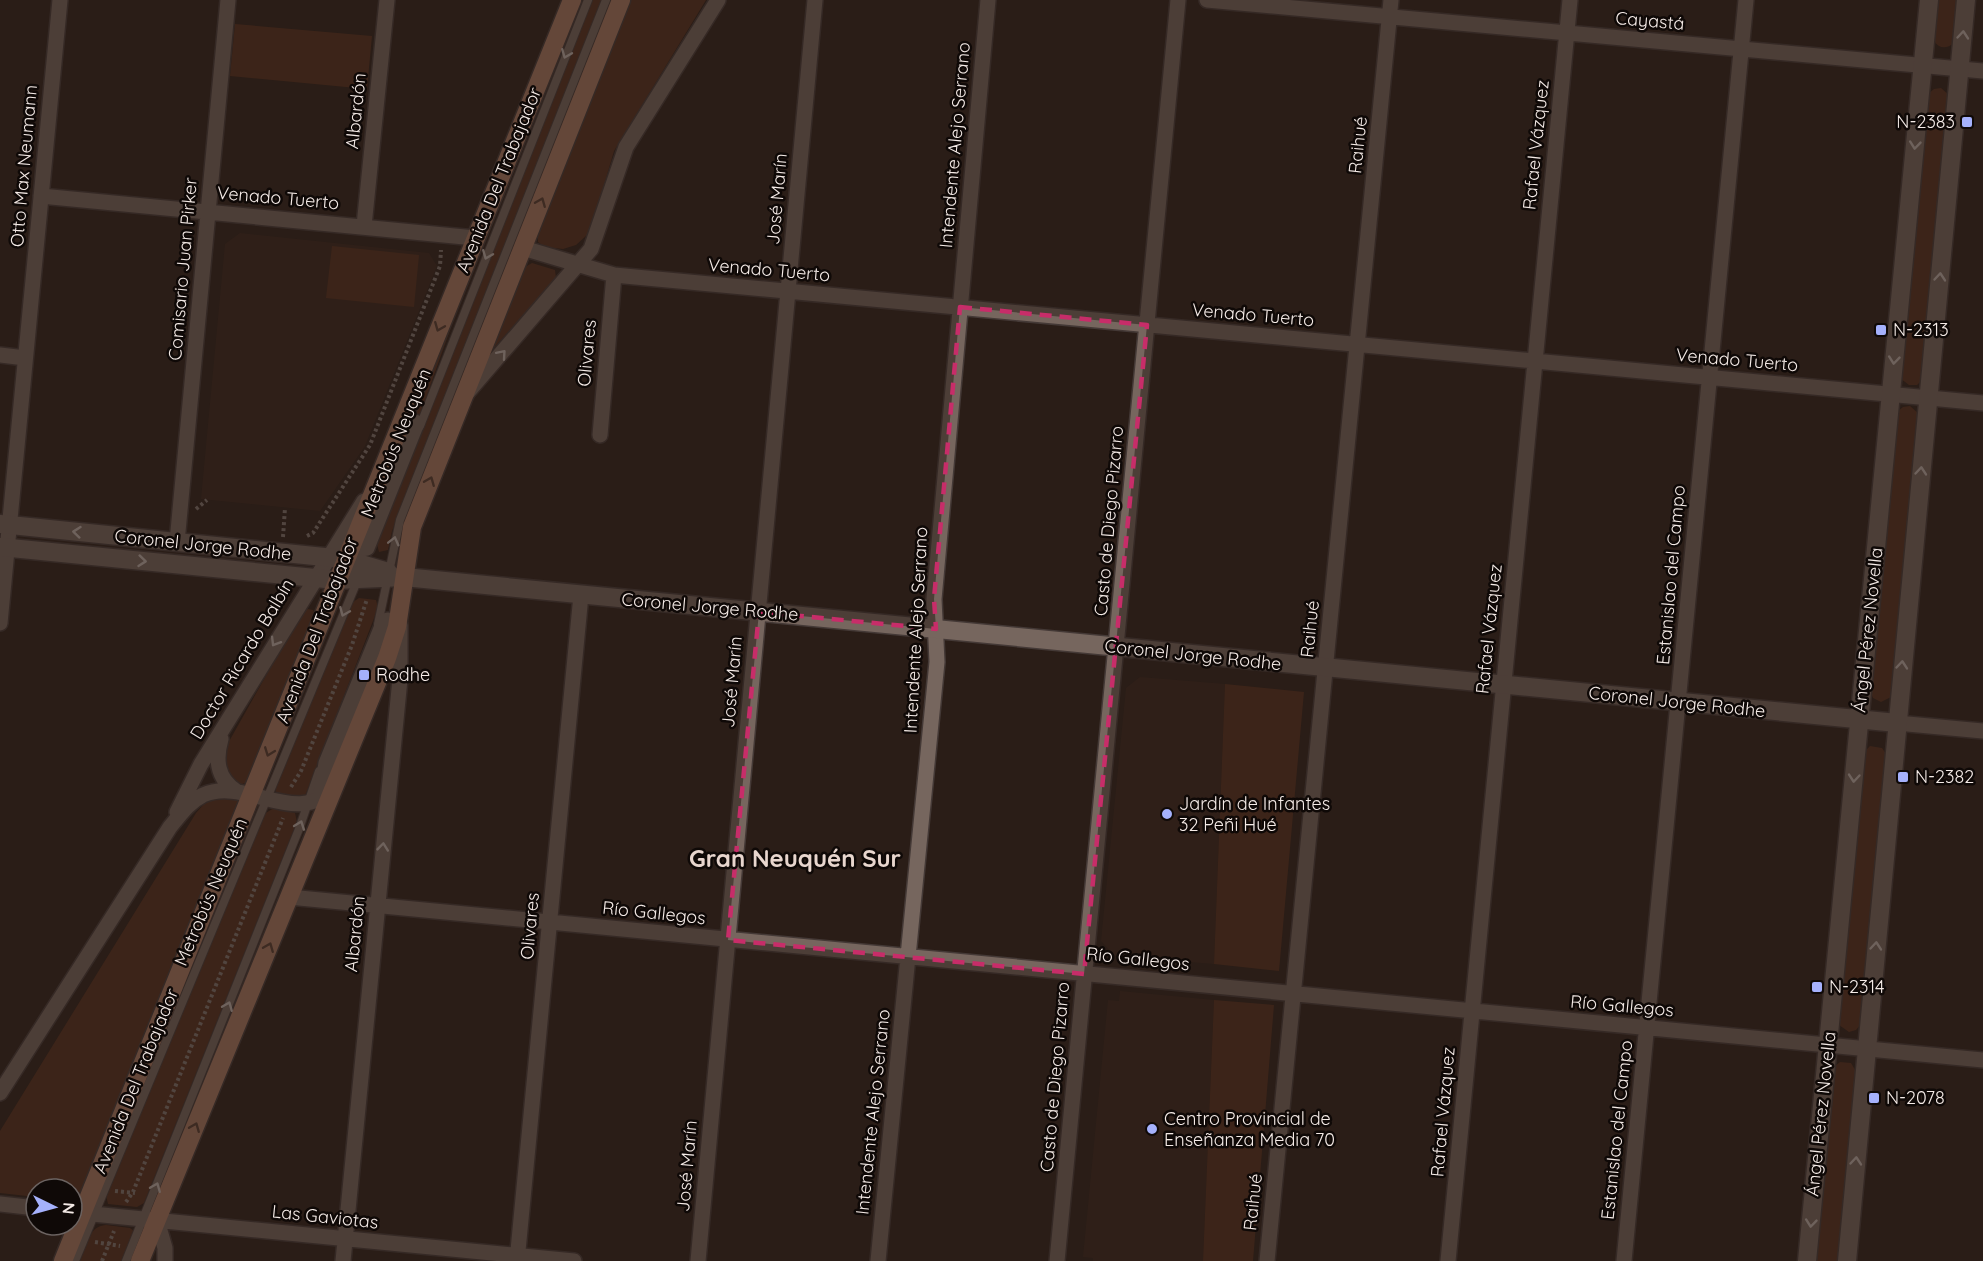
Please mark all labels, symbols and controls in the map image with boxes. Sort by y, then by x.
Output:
street label: Cayastá [1615,6,1686,35]
one-way arrow [1956,30,1969,39]
street label: Intendente Alejo Serrano [934,41,975,249]
one-way arrow [561,48,573,59]
street label: Albardón [340,72,371,150]
street label: Rafael Vázquez [1517,79,1554,211]
street label: Otto Max Neumann [5,84,42,248]
street label: Avenida Del Trabajador [451,84,546,276]
place label: N-2383 [1896,110,1955,133]
street label: Raihué [1343,115,1372,175]
marker: N-2383 [1960,115,1974,129]
one-way arrow [1909,141,1922,150]
street label: José Marín [761,152,792,246]
street label: Comisario Juan Pirker [163,176,202,361]
street label: Venado Tuerto [216,181,340,214]
one-way arrow [534,197,546,208]
one-way arrow [482,249,494,260]
street label: Venado Tuerto [707,253,831,286]
one-way arrow [1933,272,1946,281]
street label: Venado Tuerto [1191,298,1315,331]
street label: Olivares [572,318,601,387]
place label: N-2313 [1893,318,1949,341]
one-way arrow [434,320,446,331]
marker: N-2313 [1874,323,1888,337]
street label: Venado Tuerto [1675,343,1799,376]
one-way arrow [495,350,506,361]
one-way arrow [1888,356,1901,365]
street label: Metrobús Neuquén [355,365,436,521]
street label: Casto de Diego Pizarro [1089,425,1128,617]
one-way arrow [1914,466,1927,476]
one-way arrow [423,476,436,487]
street label: Estanislao del Campo [1651,484,1690,666]
street label: Coronel Jorge Rodhe [114,524,293,565]
one-way arrow [72,526,82,539]
street label: Intendente Alejo Serrano [899,526,932,734]
street label: Avenida Del Trabajador [270,533,363,726]
one-way arrow [387,536,400,546]
street label: Ángel Pérez Novella [1847,546,1888,714]
one-way arrow [137,554,146,567]
street label: Rafael Vázquez [1470,563,1507,695]
street label: Doctor Ricardo Balbín [185,574,299,743]
street label: Coronel Jorge Rodhe [621,587,800,626]
street label: Raihué [1295,599,1324,659]
one-way arrow [339,605,351,616]
street label: Coronel Jorge Rodhe [1104,634,1283,675]
street label: José Marín [716,635,747,729]
one-way arrow [271,636,283,646]
one-way arrow [1895,661,1908,670]
place label: Rodhe [376,663,430,686]
marker: Rodhe [357,668,371,682]
street label: Coronel Jorge Rodhe [1588,681,1767,722]
one-way arrow [264,746,277,757]
place label: N-2382 [1915,765,1974,788]
marker: N-2382 [1896,770,1910,784]
one-way arrow [1848,774,1861,783]
place label: Jardín de Infantes 32 Peñi Hué [1179,792,1330,836]
marker: Jardín de Infantes 32 Peñi Hué [1160,807,1174,821]
street label: Metrobús Neuquén [169,814,252,969]
one-way arrow [292,820,305,831]
one-way arrow [376,843,389,852]
district label: Gran Neuquén Sur [689,843,901,873]
street label: Olivares [515,891,544,960]
street label: Albardón [339,895,370,973]
street label: Río Gallegos [601,896,707,929]
one-way arrow [1869,941,1882,950]
one-way arrow [262,942,274,953]
street label: Río Gallegos [1085,942,1191,975]
place label: N-2314 [1829,975,1884,998]
marker: N-2314 [1810,980,1824,994]
street label: Casto de Diego Pizarro [1035,981,1074,1173]
street label: Avenida Del Trabajador [88,985,183,1177]
street label: Río Gallegos [1569,990,1675,1021]
one-way arrow [221,1001,233,1012]
street label: Intendente Alejo Serrano [850,1008,895,1216]
street label: Ángel Pérez Novella [1800,1030,1841,1198]
street label: Estanislao del Campo [1596,1039,1637,1221]
street label: Rafael Vázquez [1425,1046,1460,1178]
place label: N-2078 [1886,1086,1945,1109]
marker: N-2078 [1867,1091,1881,1105]
place label: Centro Provincial de Enseñanza Media 70 [1164,1107,1335,1151]
street label: José Marín [671,1119,702,1213]
one-way arrow [188,1122,200,1133]
marker: Centro Provincial de Enseñanza Media 70 [1145,1122,1159,1136]
one-way arrow [1849,1156,1862,1165]
street label: Raihué [1238,1172,1267,1232]
north arrow [24,1177,84,1237]
one-way arrow [149,1182,161,1193]
street label: Las Gaviotas [271,1199,379,1234]
text: N [58,1202,79,1215]
one-way arrow [1805,1218,1818,1228]

